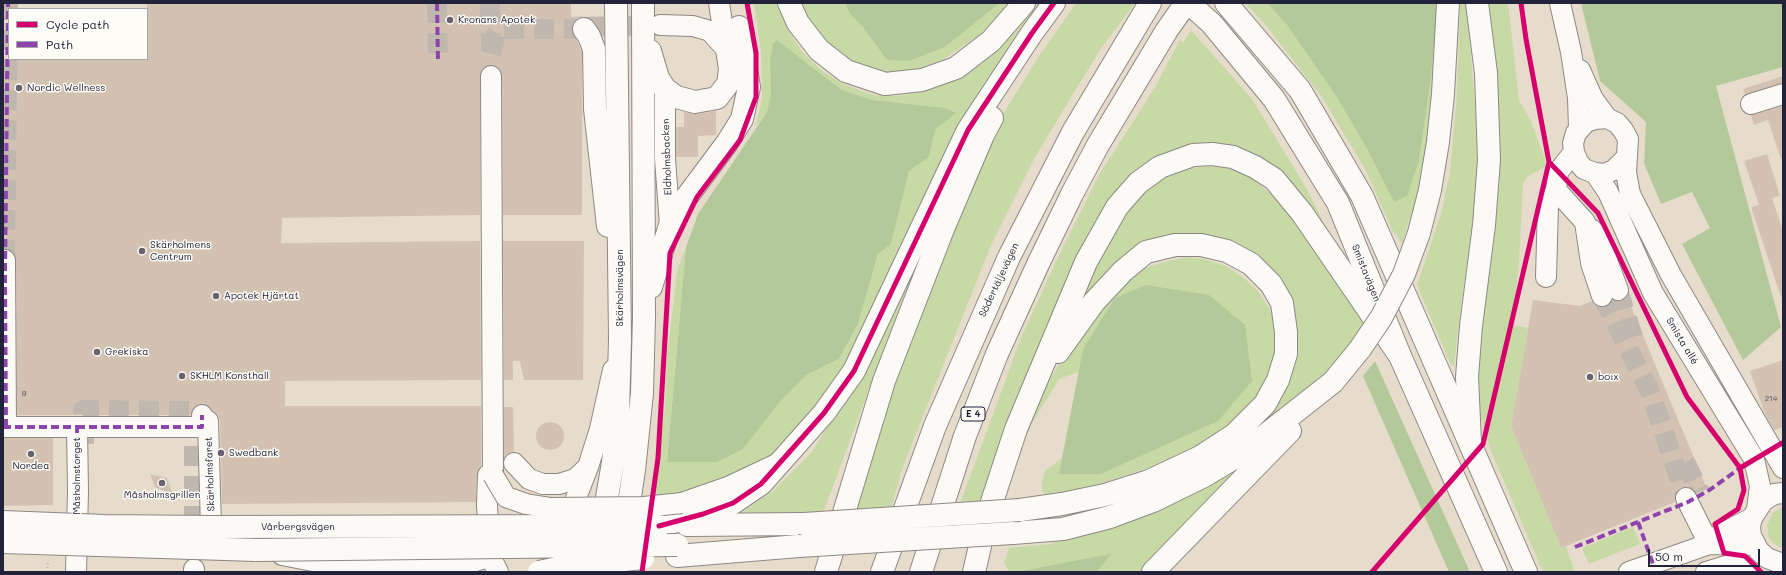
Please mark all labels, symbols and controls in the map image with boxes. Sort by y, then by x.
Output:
legend [8,8,148,60]
place label: Kronans Apotek [458,14,535,26]
marker: Kronans Apotek [445,15,455,25]
text: Cycle path [46,16,109,32]
text: Path [46,36,73,52]
place label: Nordic Wellness [27,82,105,94]
marker: Nordic Wellness [14,83,24,93]
street label: Eldholmsbacken [660,118,674,196]
place label: Skärholmens Centrum [150,239,211,262]
street label: Södertäljevägen [977,241,1021,319]
street label: Smistavägen [1349,243,1383,303]
marker: Skärholmens Centrum [137,246,147,256]
street label: Skärholmsvägen [614,249,626,327]
place label: Apotek Hjärtat [224,290,299,302]
marker: Apotek Hjärtat [211,291,221,301]
street label: Smista allé [1663,315,1701,367]
place label: Grekiska [105,346,148,358]
marker: Grekiska [92,347,102,357]
place label: SKHLM Konsthall [190,370,269,382]
marker: SKHLM Konsthall [177,371,187,381]
place label: bo:x [1598,371,1618,383]
marker: bo:x [1585,372,1595,382]
house number: 9 [22,389,26,399]
house number: 214 [1765,394,1777,404]
road number: E 4 [961,407,985,421]
street label: Skärholmsfaret [203,436,217,512]
street label: Måsholmstorget [71,437,83,515]
place label: Swedbank [229,447,278,459]
marker: Swedbank [216,448,226,458]
marker: Nordea [26,449,36,459]
place label: Nordea [12,460,50,472]
marker: Måsholmsgrillen [157,478,167,488]
place label: Måsholmsgrillen [124,489,200,501]
street label: Vårbergsvägen [261,521,335,533]
scale bar [1650,541,1762,567]
text: 50 m [1655,548,1683,564]

